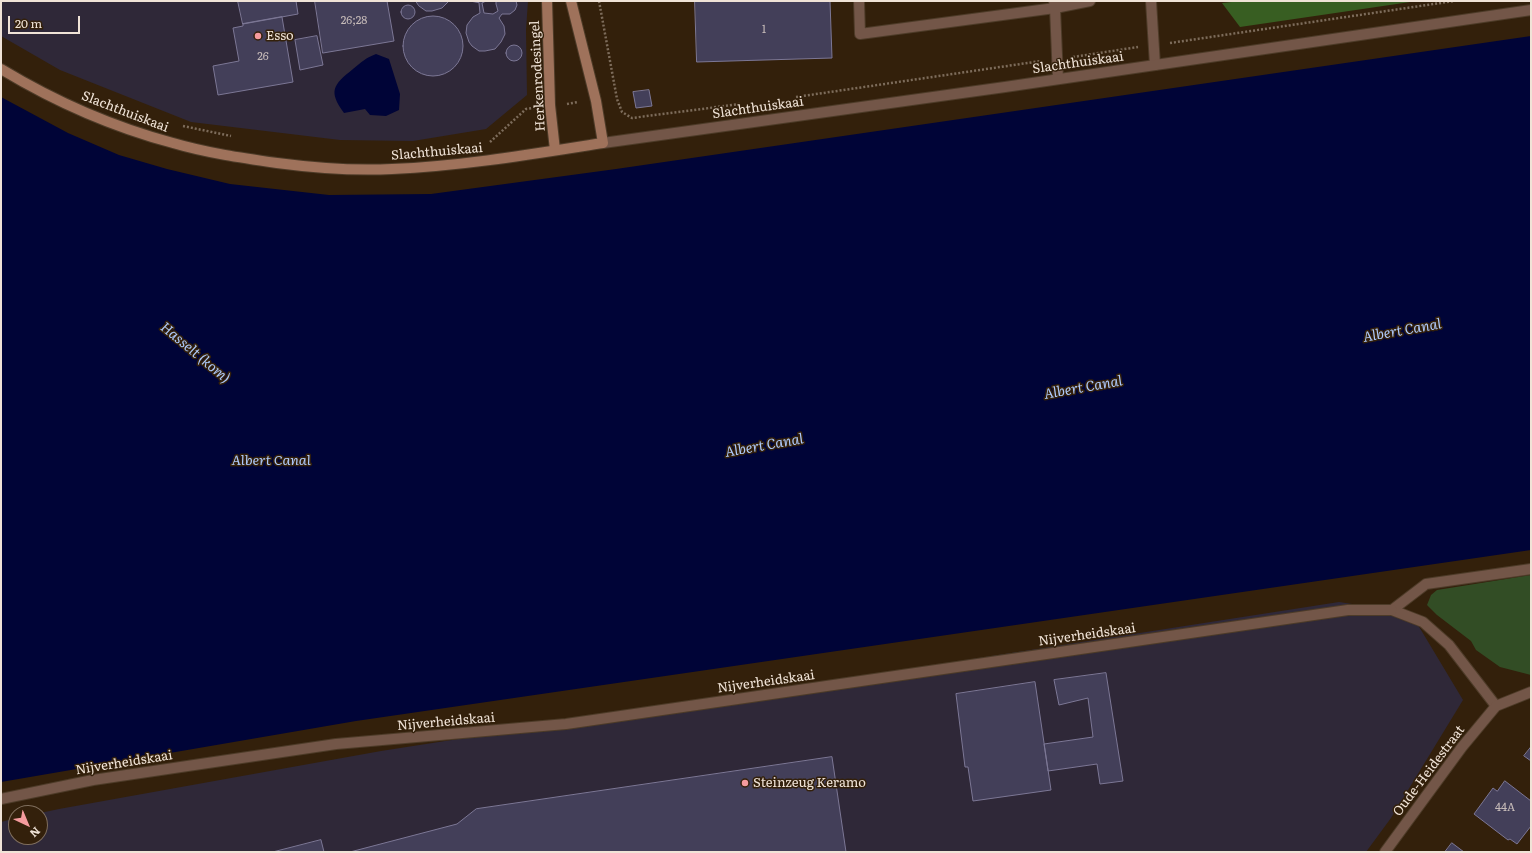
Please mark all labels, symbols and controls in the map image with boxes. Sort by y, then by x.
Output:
scale bar [10,8,82,34]
text: 20 m [15,14,42,32]
house number: 26;28 [341,14,367,28]
street label: Herkenrodesingel [527,20,549,132]
house number: 1 [762,23,766,37]
place label: Esso [266,28,294,44]
marker: Esso [253,31,263,41]
street label: Slachthuiskaai [1031,49,1125,77]
house number: 26 [257,50,269,64]
street label: Slachthuiskaai [79,88,171,136]
street label: Slachthuiskaai [711,94,805,122]
street label: Slachthuiskaai [391,140,483,164]
water label: Albert Canal [1361,316,1443,346]
water label: Hasselt (kom) [157,319,233,387]
water label: Albert Canal [1042,373,1124,403]
water label: Albert Canal [723,431,805,461]
water label: Albert Canal [231,453,311,469]
street label: Nijverheidskaai [1037,620,1137,650]
street label: Nijverheidskaai [716,667,816,697]
street label: Nijverheidskaai [396,710,496,734]
street label: Oude-Heidestraat [1390,723,1468,819]
street label: Nijverheidskaai [74,748,174,778]
place label: Steinzeug Keramo [753,775,866,791]
marker: Steinzeug Keramo [740,778,750,788]
house number: 44A [1495,801,1515,815]
north arrow [8,805,48,845]
text: N [27,824,45,842]

